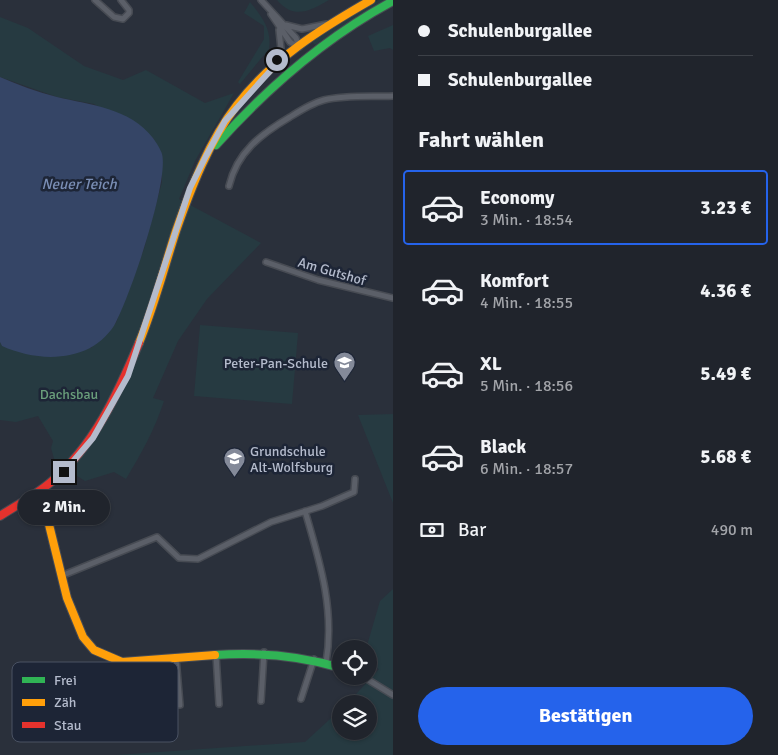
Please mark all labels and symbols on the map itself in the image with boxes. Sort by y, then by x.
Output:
route start [266,49,288,71]
water label: Neuer Teich [41,175,117,193]
street label: Am Gutshof [296,254,369,290]
school or university icon: Peter-Pan-Schule [332,351,356,382]
place label: Peter-Pan-Schule [224,355,328,372]
park label: Dachsbau [40,386,98,403]
place label: Grundschule Alt-Wolfsburg [250,443,333,476]
school or university icon: Grundschule Alt-Wolfsburg [222,447,246,478]
route end [53,461,75,483]
callout: 2 Min. [18,490,110,524]
legend [12,662,178,742]
text: Frei [54,672,77,689]
text: Zäh [54,694,76,711]
text: Stau [54,717,81,734]

